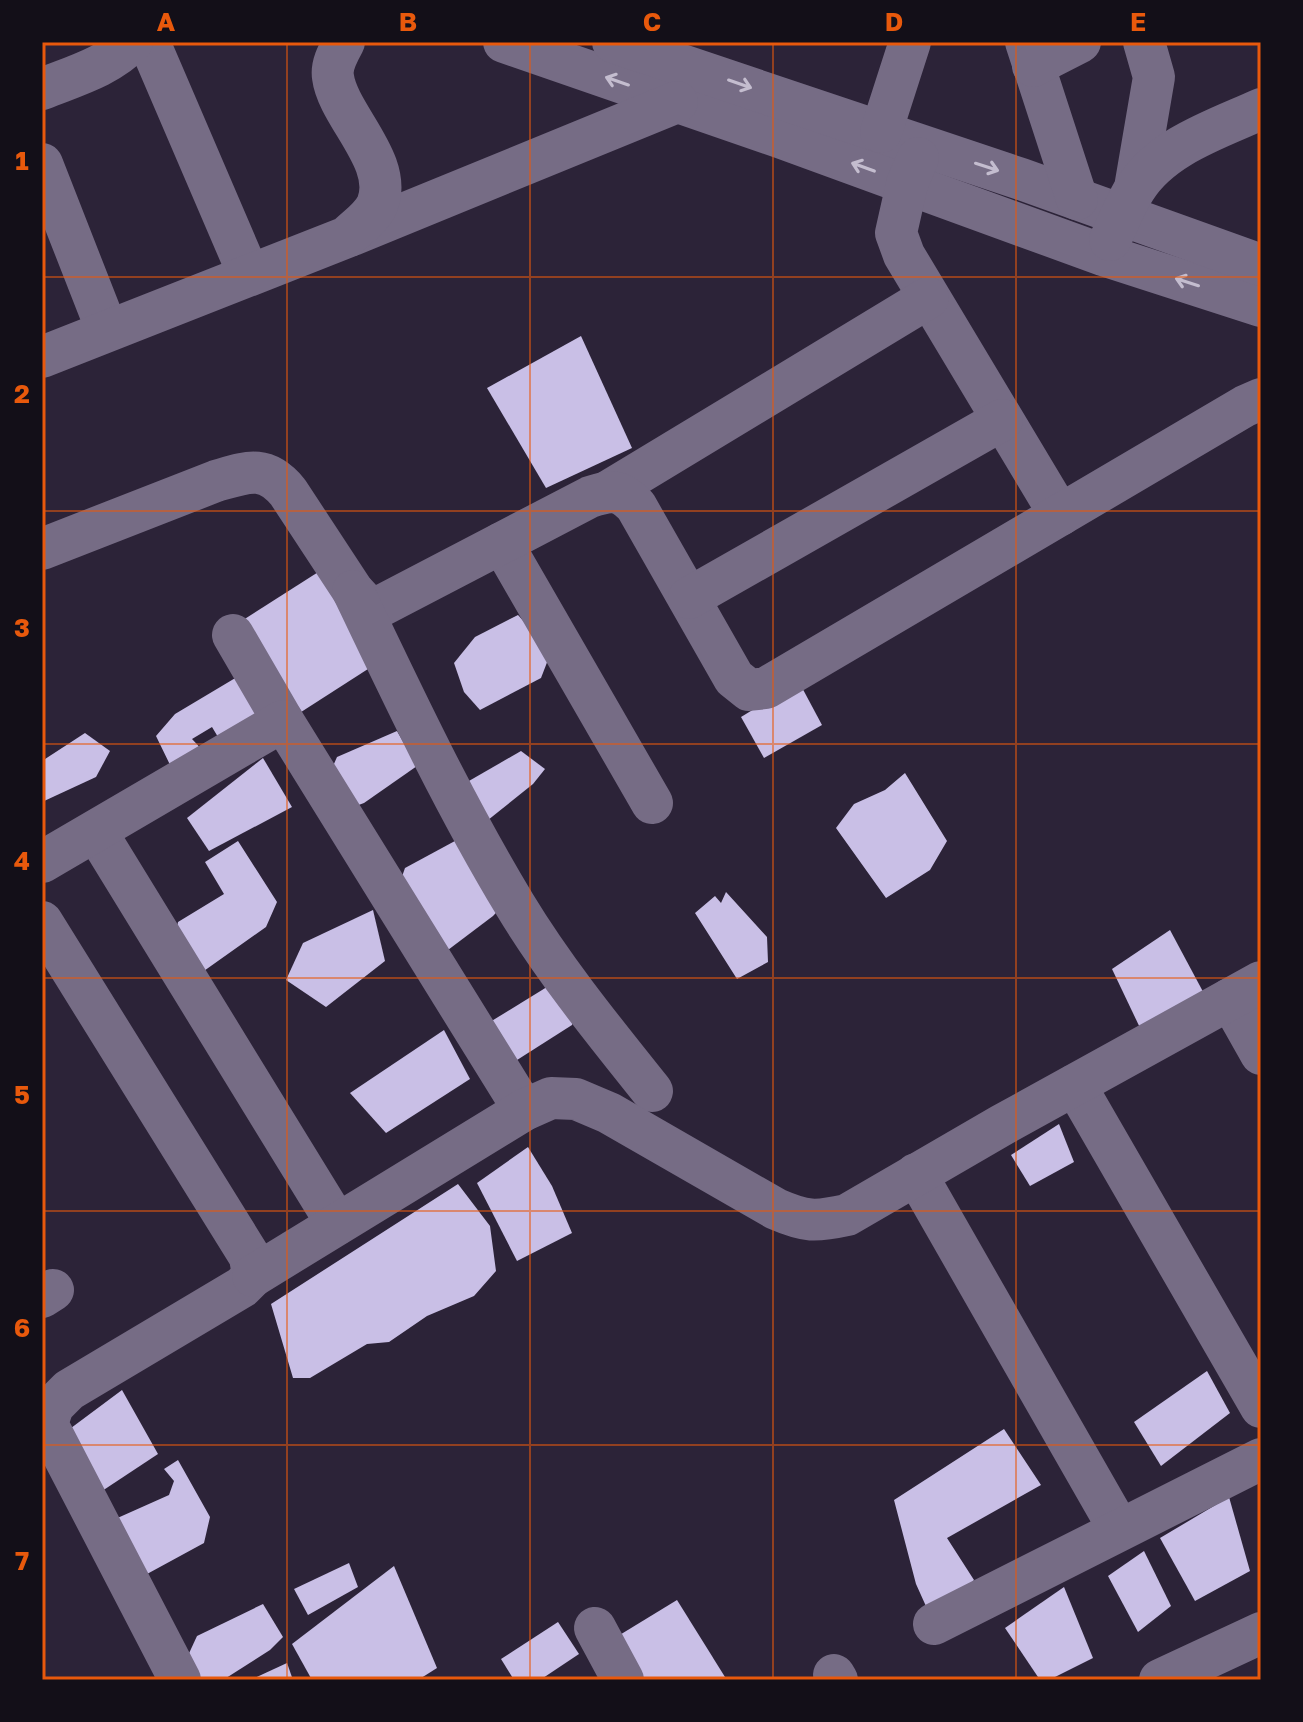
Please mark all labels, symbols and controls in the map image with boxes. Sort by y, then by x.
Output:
text: A [157,6,176,37]
text: B [399,6,417,37]
text: C [643,6,661,37]
text: D [885,6,903,37]
text: E [1130,6,1146,37]
one-way arrow [605,72,630,87]
one-way arrow [727,78,752,93]
text: 1 [15,145,29,176]
one-way arrow [850,159,875,174]
one-way arrow [973,160,999,175]
one-way arrow [1175,273,1200,288]
text: 2 [14,378,30,409]
text: 3 [14,612,30,643]
text: 4 [14,845,30,876]
text: 5 [14,1079,30,1110]
text: 6 [14,1312,30,1343]
text: 7 [15,1545,29,1576]

